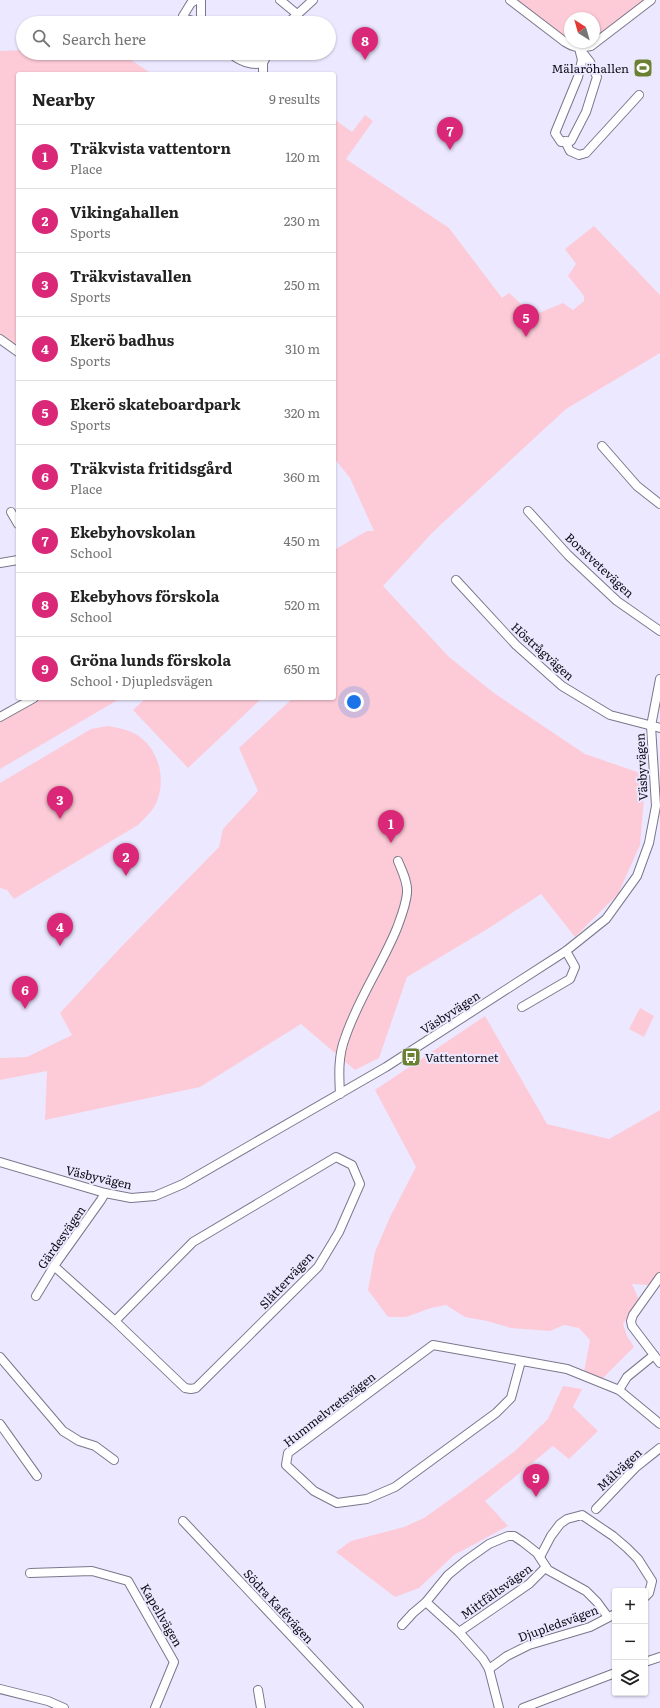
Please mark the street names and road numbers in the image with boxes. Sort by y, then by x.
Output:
street label: Borstvetevägen [562,528,638,602]
street label: Höstrågvägen [507,618,579,684]
street label: Väsbyvägen [630,733,652,801]
street label: Väsbyvägen [417,986,483,1038]
street label: Väsbyvägen [64,1161,134,1193]
street label: Gärdesvägen [33,1202,89,1272]
street label: Slåttervägen [255,1247,317,1313]
street label: Hummelvretsvägen [279,1367,379,1451]
street label: Målvägen [592,1443,646,1495]
street label: Mittfältsvägen [457,1559,535,1623]
street label: Södra Kafévägen [240,1565,318,1647]
street label: Kapellvägen [137,1580,187,1650]
street label: Djupledsvägen [515,1600,601,1646]

